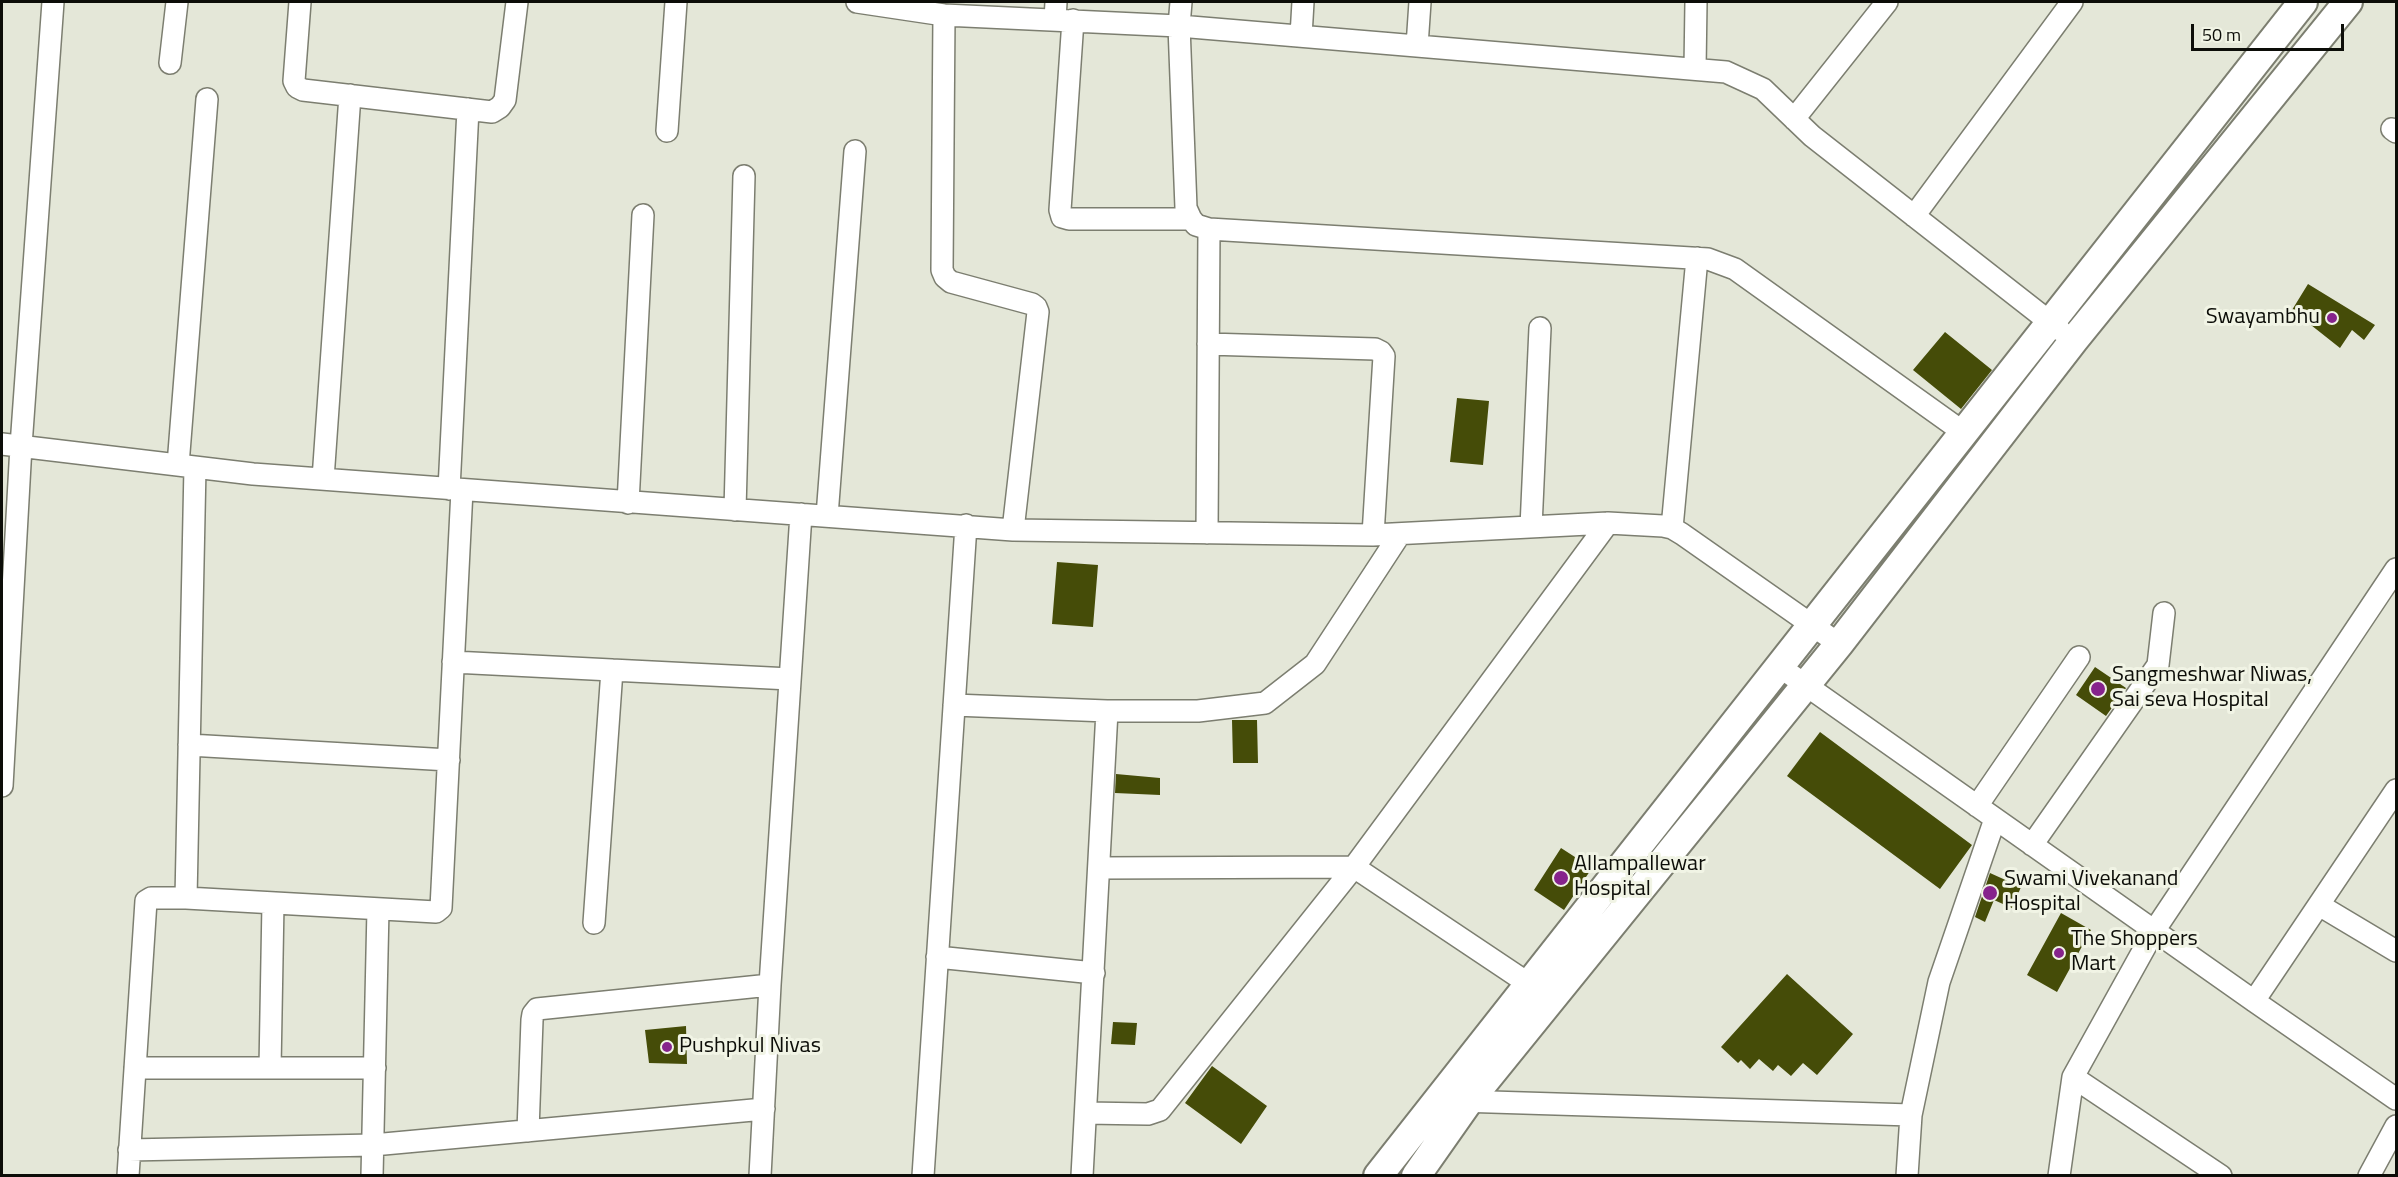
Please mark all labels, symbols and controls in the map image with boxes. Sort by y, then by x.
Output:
scale bar [2194,12,2347,50]
text: 50 m [2202,21,2241,48]
place label: Swayambhu [2206,305,2320,331]
marker: Swayambhu [2325,311,2339,325]
place label: Sangmeshwar Niwas, Sai seva Hospital [2112,663,2312,714]
marker: Sangmeshwar Niwas, Sai seva Hospital [2089,680,2107,698]
place label: Allampallewar Hospital [1574,852,1706,903]
place label: Swami Vivekanand Hospital [2004,867,2178,918]
marker: Allampallewar Hospital [1552,869,1570,887]
marker: Swami Vivekanand Hospital [1981,884,1999,902]
place label: The Shoppers Mart [2071,927,2198,978]
marker: The Shoppers Mart [2052,946,2066,960]
place label: Pushpkul Nivas [679,1034,821,1060]
marker: Pushpkul Nivas [660,1040,674,1054]

